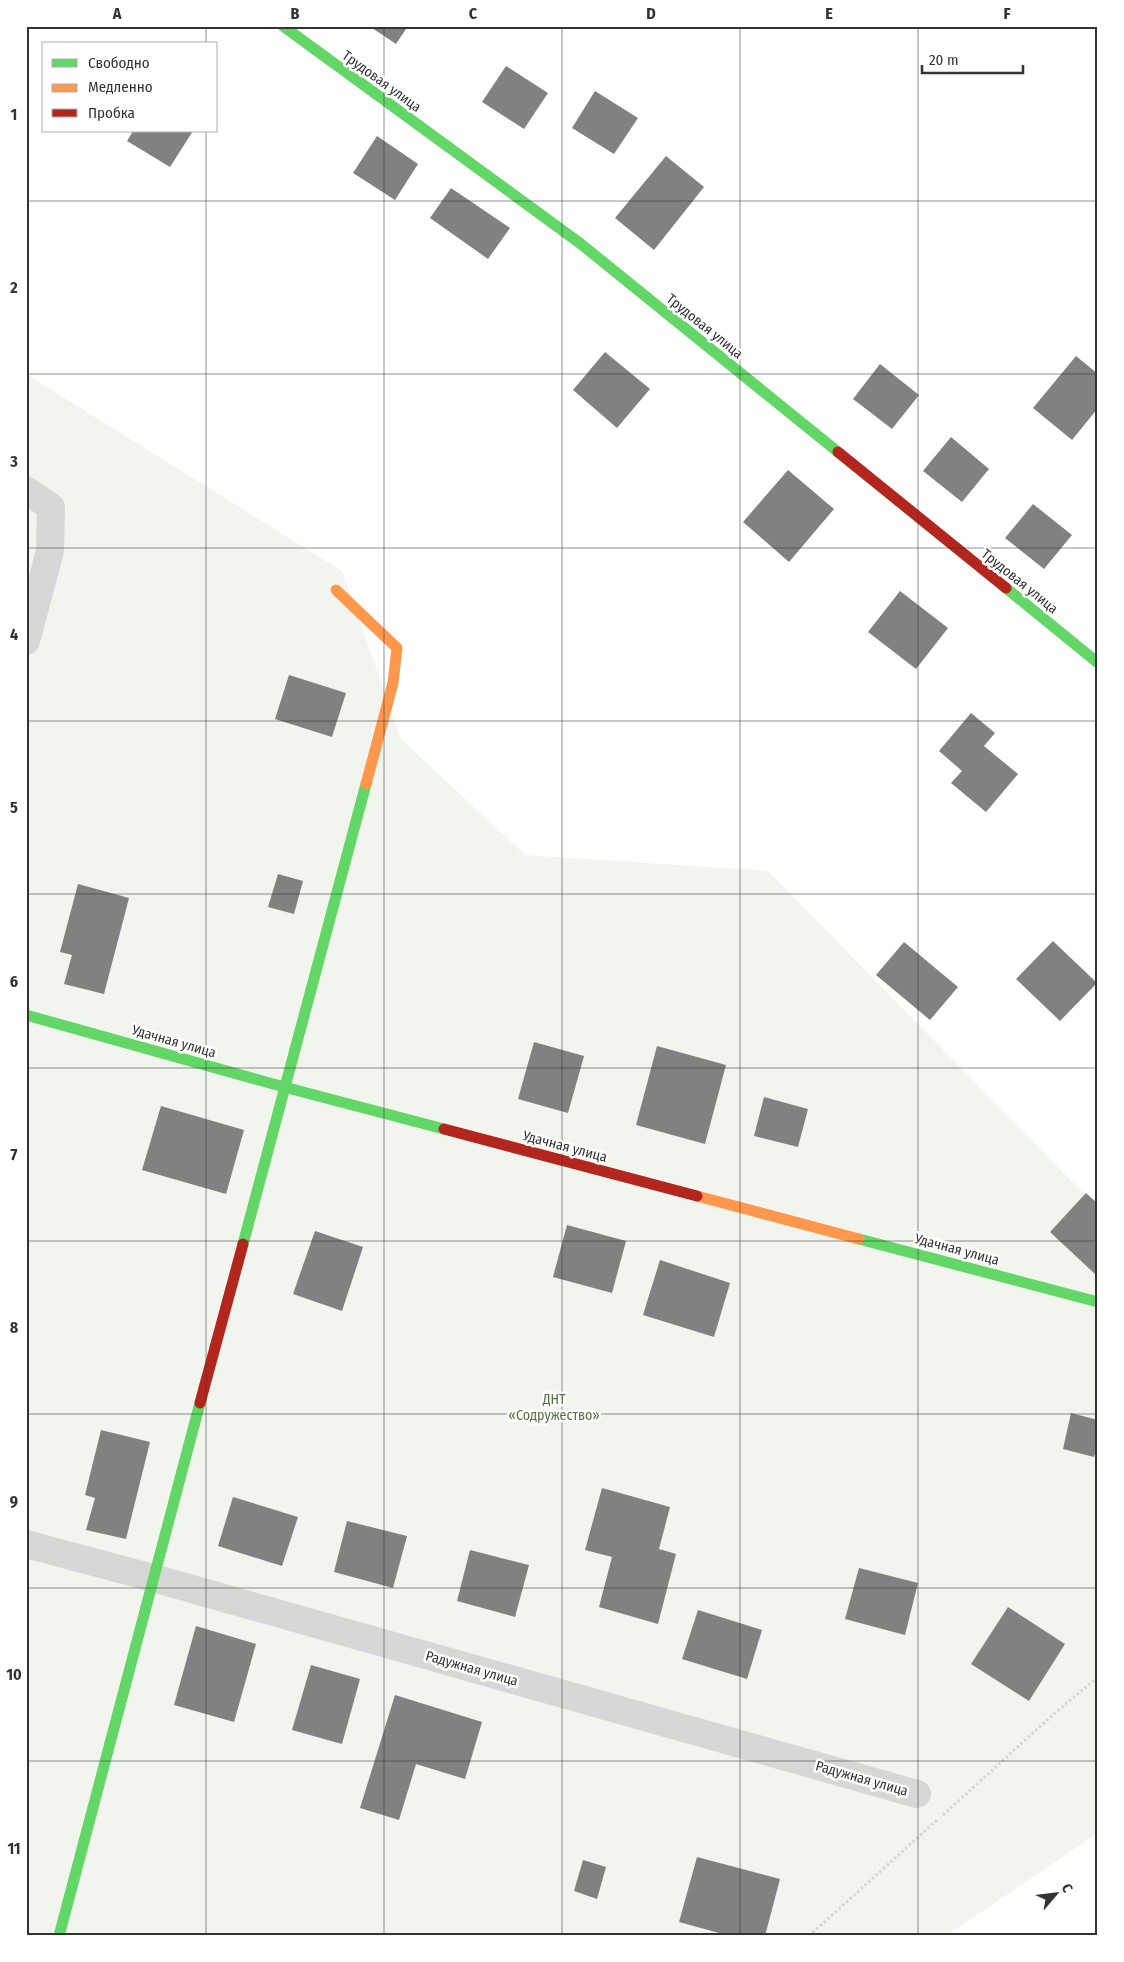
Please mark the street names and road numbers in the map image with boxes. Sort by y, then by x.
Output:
street label: Трудовая улица [339,47,425,116]
street label: Трудовая улица [663,290,746,362]
street label: Трудовая улица [978,545,1061,617]
street label: Удачная улица [129,1021,218,1062]
street label: Удачная улица [520,1127,609,1166]
street label: Удачная улица [912,1230,1001,1269]
street label: Радужная улица [424,1647,520,1690]
street label: Радужная улица [814,1757,910,1800]

